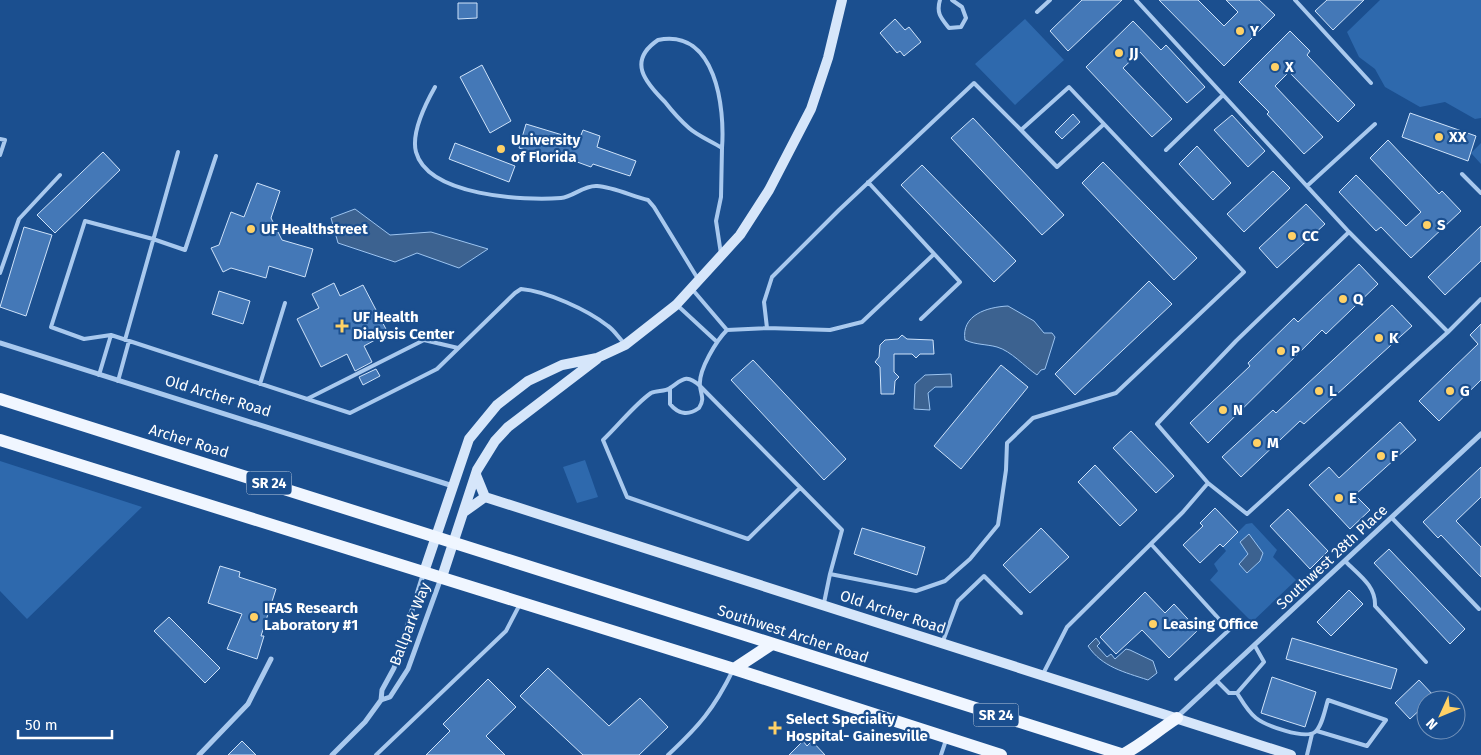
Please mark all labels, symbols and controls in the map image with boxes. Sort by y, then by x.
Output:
place label: Y [1249,22,1260,40]
marker: Y [1234,25,1246,37]
place label: JJ [1128,44,1139,62]
marker: JJ [1113,47,1125,59]
place label: X [1284,58,1294,76]
marker: X [1269,61,1281,73]
place label: XX [1448,128,1467,146]
place label: University of Florida [511,131,581,166]
marker: XX [1433,131,1445,143]
marker: University of Florida [495,143,507,155]
place label: S [1437,216,1446,234]
marker: S [1421,219,1433,231]
place label: UF Healthstreet [261,220,368,238]
marker: UF Healthstreet [245,223,257,235]
place label: CC [1302,227,1319,245]
marker: CC [1286,230,1298,242]
place label: Q [1353,290,1364,308]
marker: Q [1337,293,1349,305]
place label: UF Health Dialysis Center [353,308,455,343]
marker: UF Health Dialysis Center [335,319,349,333]
place label: K [1389,329,1399,347]
marker: K [1373,332,1385,344]
place label: P [1291,342,1300,360]
marker: P [1275,345,1287,357]
street label: Old Archer Road [163,371,273,421]
place label: L [1329,382,1337,400]
place label: G [1460,382,1470,400]
marker: L [1313,385,1325,397]
marker: G [1444,385,1456,397]
place label: N [1233,401,1243,419]
marker: N [1217,404,1229,416]
street label: Archer Road [147,420,231,462]
place label: M [1267,434,1279,452]
marker: M [1251,437,1263,449]
place label: F [1391,447,1399,465]
marker: F [1375,450,1387,462]
road number: SR 24 [246,472,292,494]
place label: E [1349,489,1357,507]
marker: E [1333,492,1345,504]
street label: Southwest 28th Place [1273,501,1391,613]
street label: Ballpark Way [386,579,434,668]
street label: Old Archer Road [838,586,948,638]
place label: IFAS Research Laboratory #1 [264,599,358,634]
street label: Southwest Archer Road [715,601,871,667]
marker: IFAS Research Laboratory #1 [248,611,260,623]
place label: Leasing Office [1163,615,1258,633]
marker: Leasing Office [1147,618,1159,630]
north arrow [1416,690,1466,740]
road number: SR 24 [974,704,1018,726]
scale bar [18,708,111,740]
place label: Select Specialty Hospital- Gainesville [786,710,928,745]
text: N [1423,714,1441,733]
text: 50 m [25,716,58,734]
marker: Select Specialty Hospital- Gainesville [768,721,782,735]

